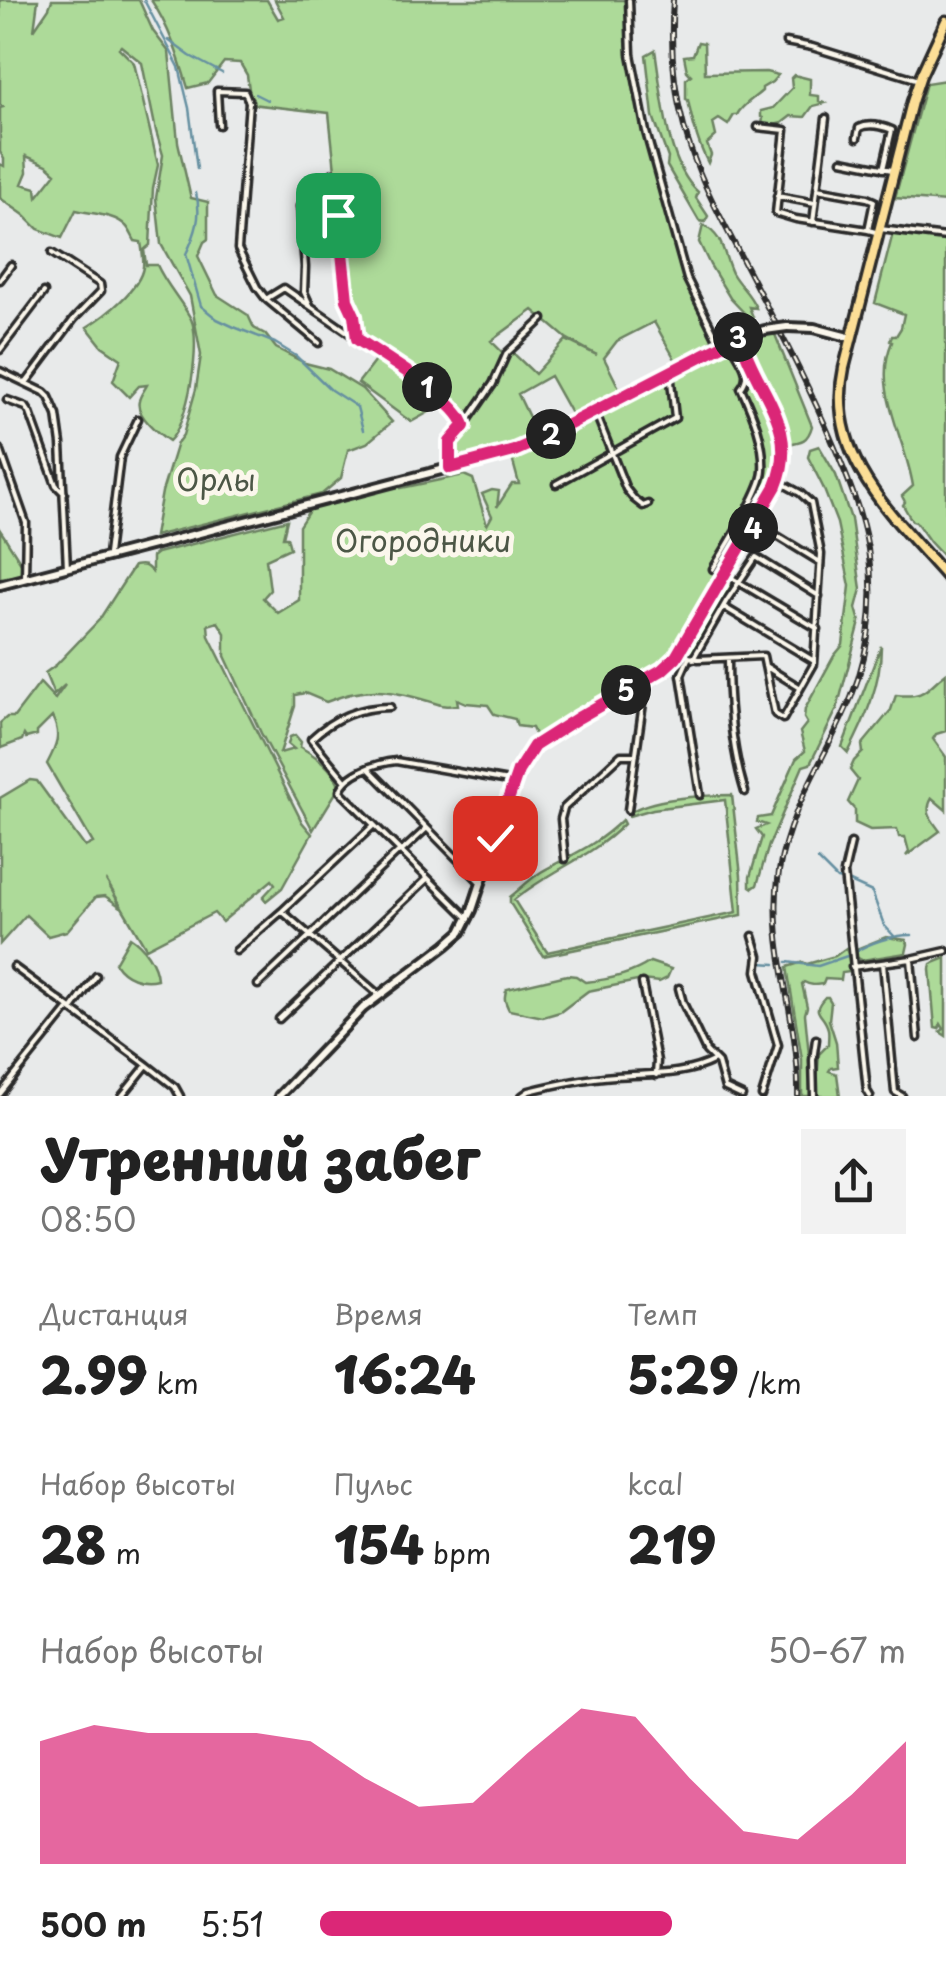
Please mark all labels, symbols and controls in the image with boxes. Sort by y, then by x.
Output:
pin [296,173,381,258]
icon: arrive [311,188,366,243]
pin: 3 [713,312,763,362]
text: 3 [729,315,747,358]
pin: 1 [402,362,452,412]
text: 1 [420,365,434,408]
pin: 2 [526,409,576,459]
text: 2 [541,412,561,455]
park label: Орлы [176,456,256,501]
pin: 4 [728,503,778,553]
text: 4 [743,506,763,549]
park label: Огородники [335,517,511,562]
pin: 5 [601,665,651,715]
text: 5 [617,668,635,711]
pin [453,796,538,881]
icon: check [468,811,523,866]
text: Утренний забег [40,1116,480,1199]
button: share [801,1129,906,1234]
text: 08:50 [40,1195,136,1243]
text: Дистанция [40,1292,189,1335]
text: Время [334,1292,423,1335]
text: Темп [627,1292,698,1335]
text: 2.99 [40,1335,147,1411]
text: 16:24 [334,1335,476,1411]
text: 5:29 [627,1335,739,1411]
text: km [147,1361,199,1404]
text: /km [739,1361,802,1404]
text: Набор высоты [40,1462,236,1505]
text: Пульс [334,1462,413,1505]
text: kcal [627,1462,683,1505]
text: 28 [40,1505,106,1581]
text: 154 [334,1505,424,1581]
text: 219 [627,1505,717,1581]
text: m [106,1531,141,1574]
text: bpm [424,1531,491,1574]
text: Набор высоты [40,1626,264,1674]
text: 50–67 m [768,1626,906,1674]
text: 500 m [40,1900,146,1948]
text: 5:51 [200,1900,264,1948]

